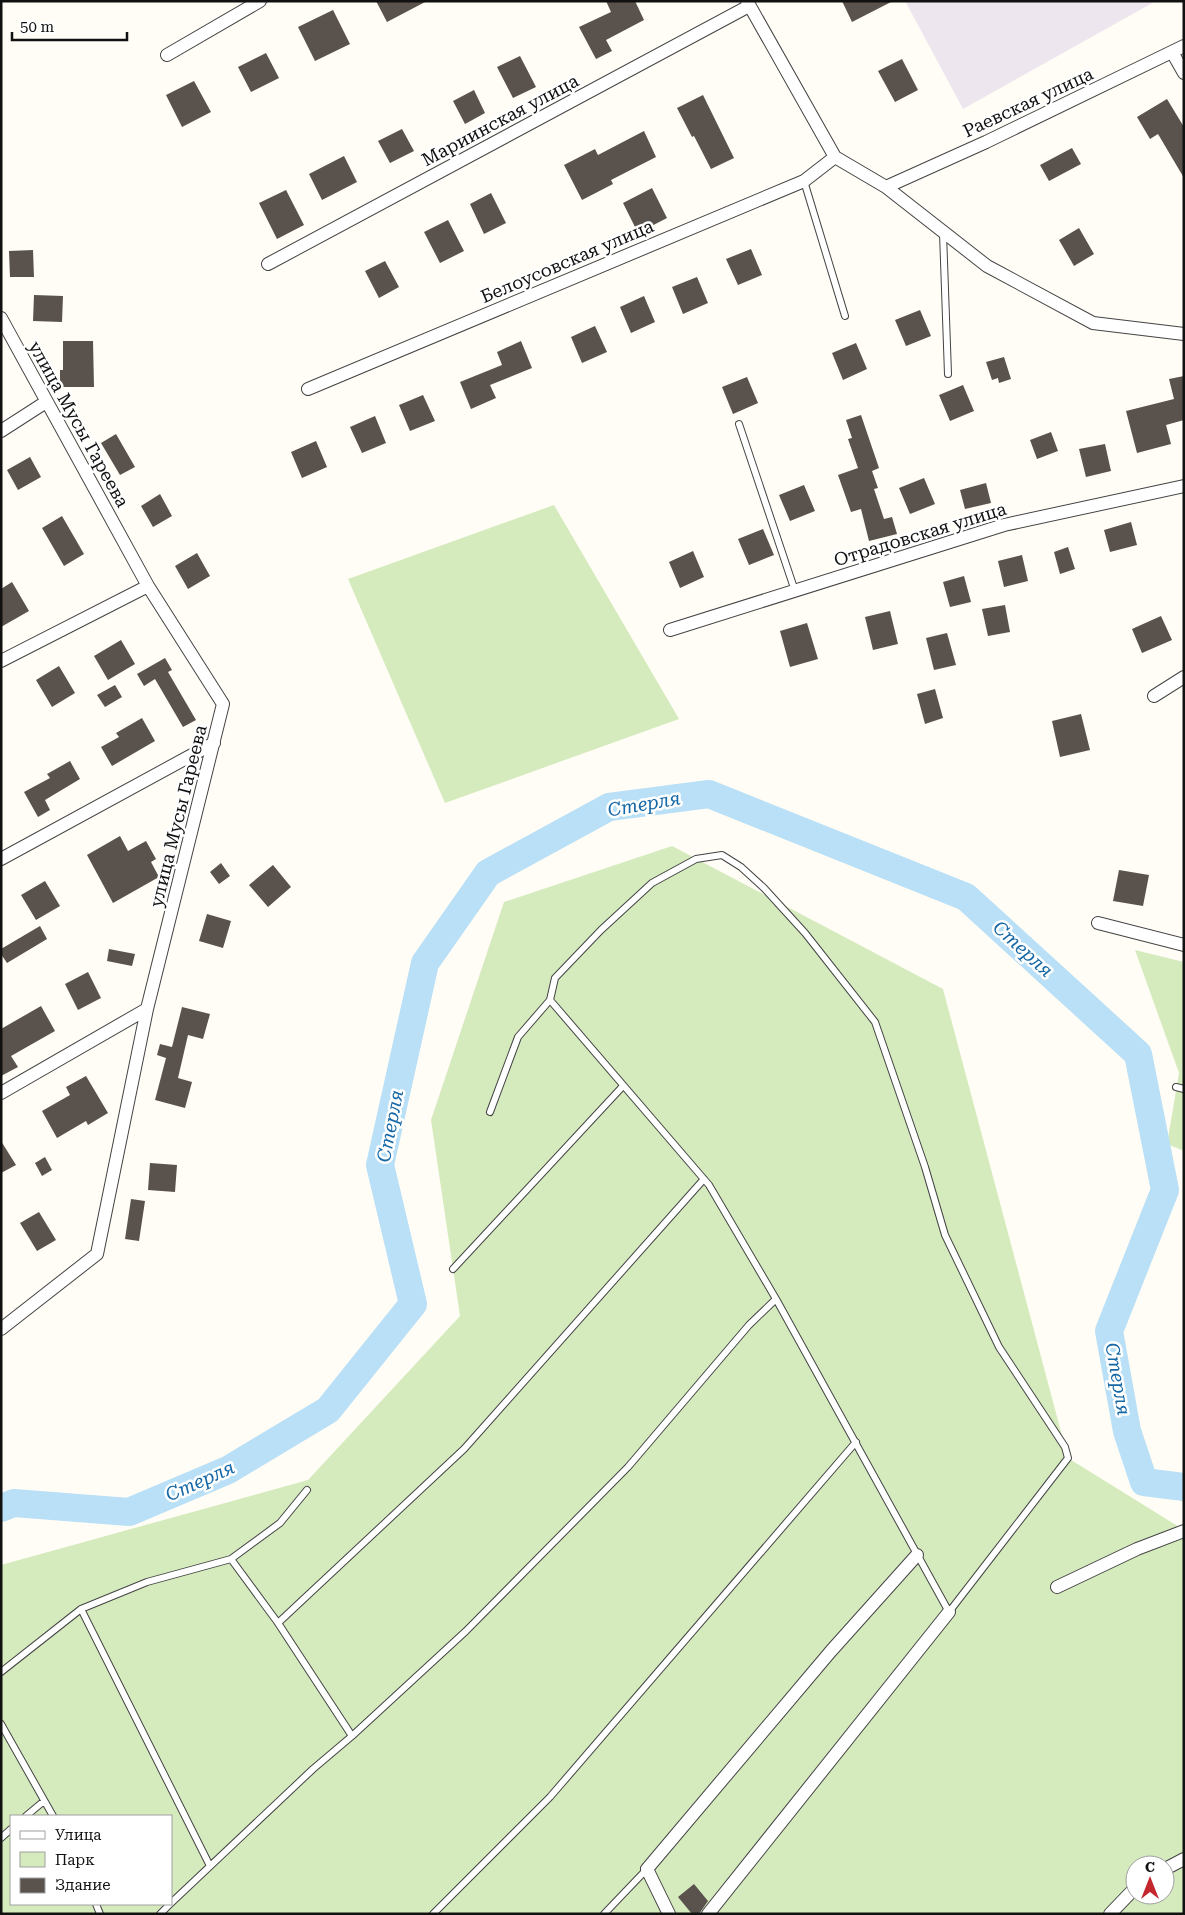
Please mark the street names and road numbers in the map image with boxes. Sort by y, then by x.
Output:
street label: Раевская улица [960,63,1097,141]
street label: Мариинская улица [418,70,582,170]
street label: Белоусовская улица [477,215,657,307]
street label: улица Мусы Гареева [25,337,134,511]
street label: Отрадовская улица [831,498,1009,570]
street label: улица Мусы Гареева [145,723,211,909]

